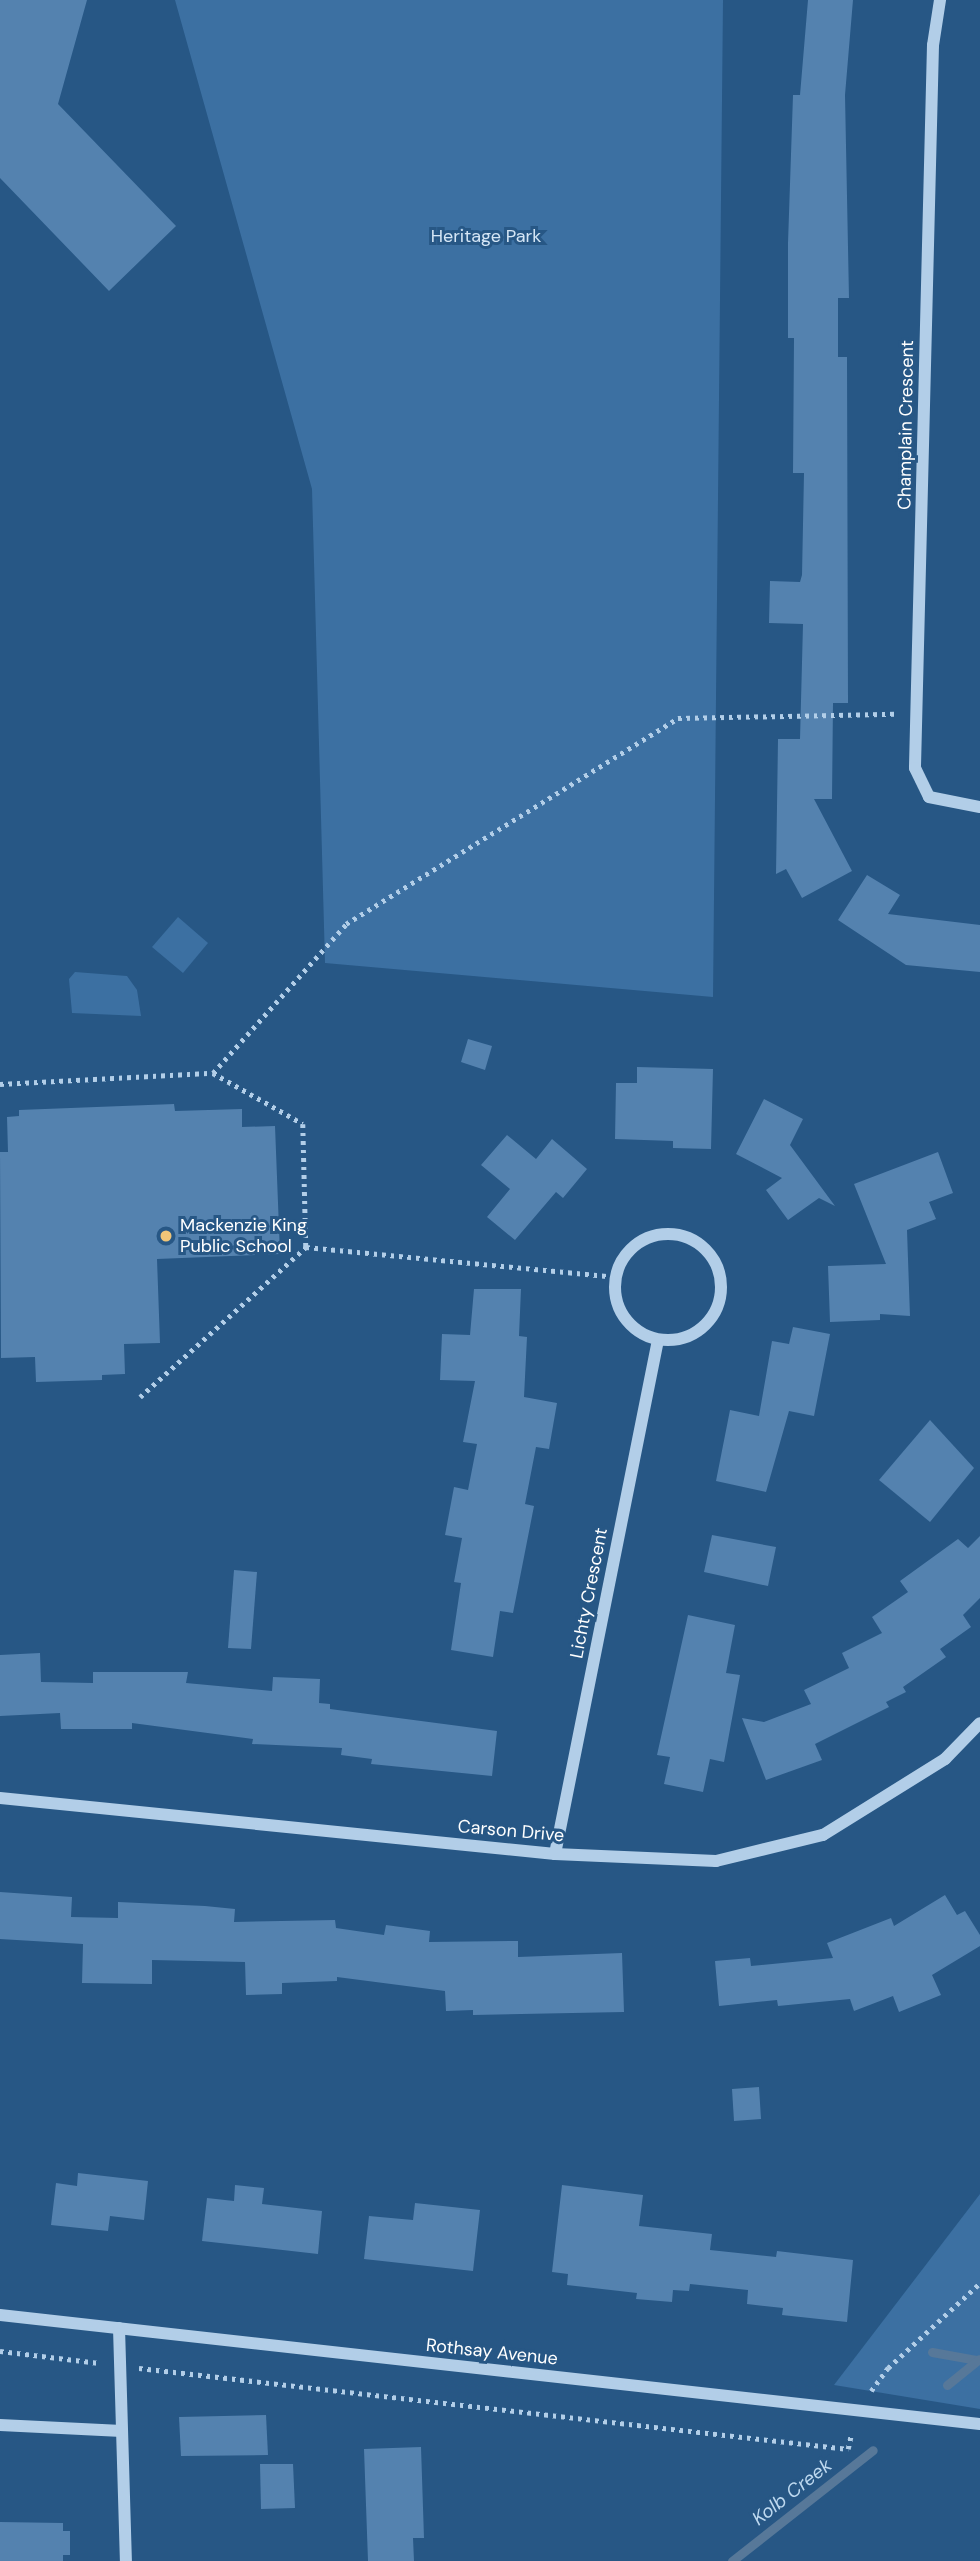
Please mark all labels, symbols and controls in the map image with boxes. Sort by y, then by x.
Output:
park label: Heritage Park [431,225,541,247]
street label: Champlain Crescent [894,340,918,510]
place label: Mackenzie King Public School [180,1215,307,1258]
marker: Mackenzie King Public School [158,1228,174,1244]
street label: Lichty Crescent [566,1526,612,1660]
street label: Carson Drive [457,1816,565,1846]
street label: Rothsay Avenue [425,2334,559,2370]
water label: Kolb Creek [748,2454,836,2530]

